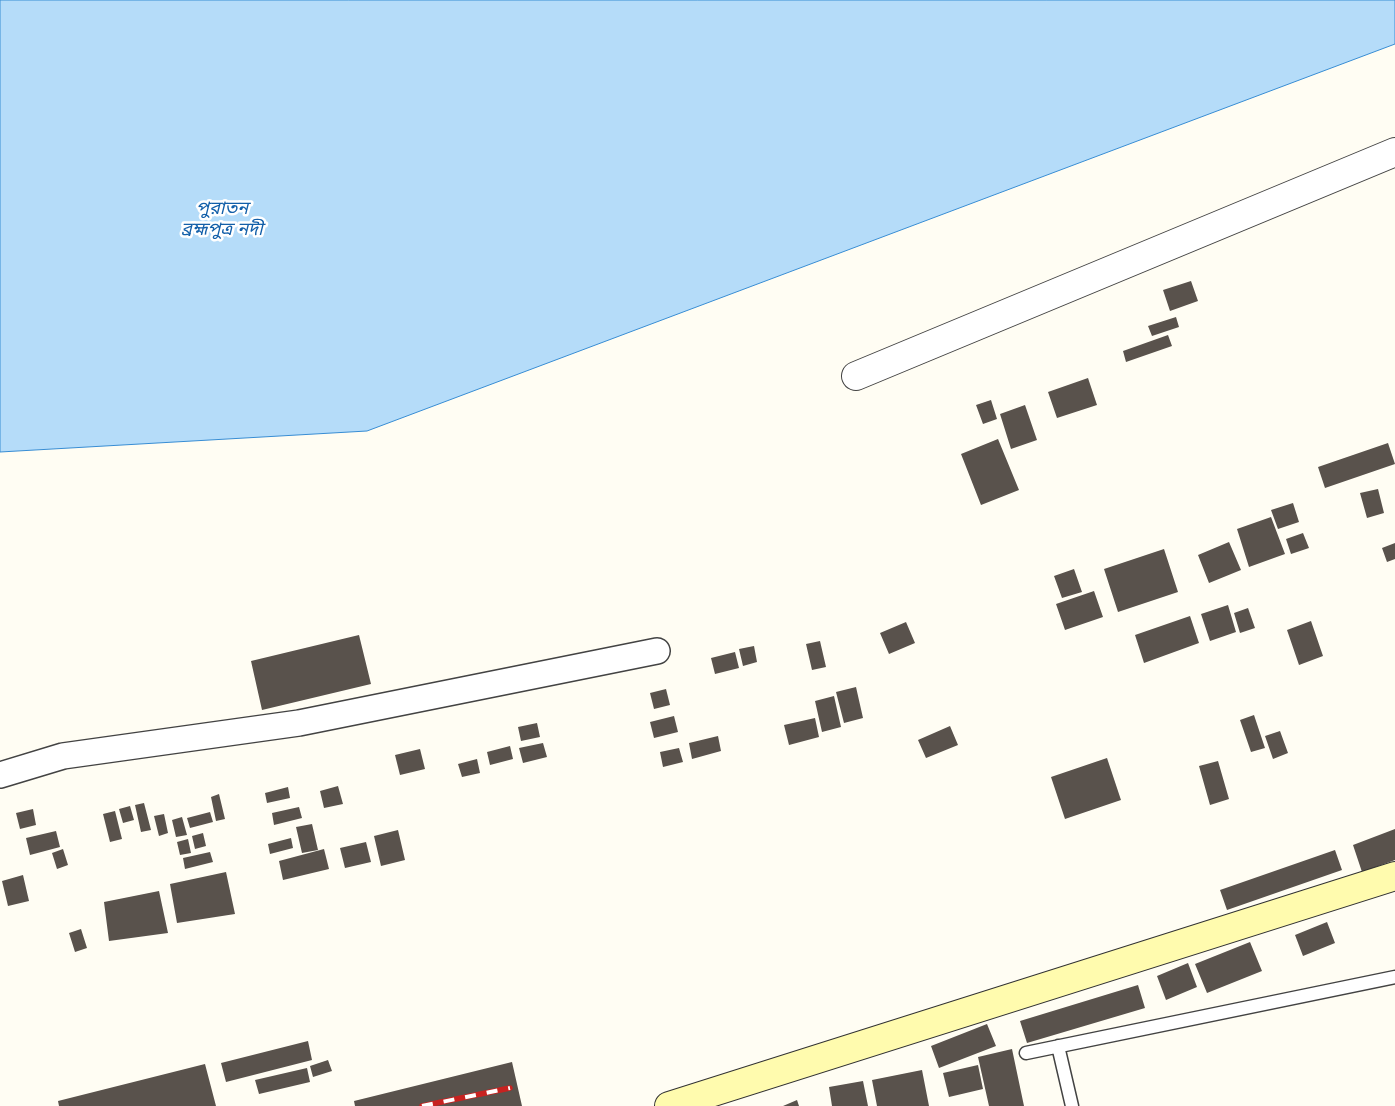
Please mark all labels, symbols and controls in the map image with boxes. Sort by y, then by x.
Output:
water label: পুরাতন ব্রহ্মপুত্র নদী [181,198,263,240]

